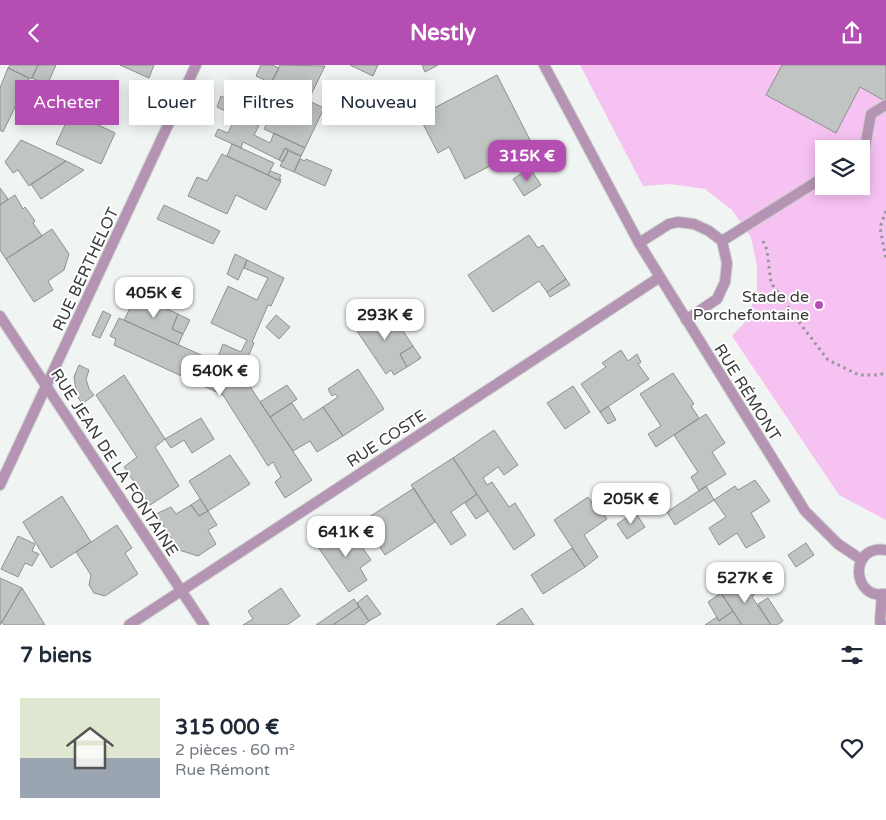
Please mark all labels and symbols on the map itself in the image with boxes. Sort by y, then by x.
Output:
pin: 315K € [486,139,568,182]
street label: RUE BERTHELOT [49,204,123,334]
pin: 405K € [113,277,195,319]
place label: Stade de Porchefontaine [693,287,809,325]
pin: 293K € [344,299,426,341]
marker: Stade de Porchefontaine [813,299,825,311]
street label: RUE RÉMONT [709,340,785,445]
pin: 540K € [179,355,261,397]
street label: RUE JEAN DE LA FONTAINE [46,365,182,560]
street label: RUE COSTE [343,406,430,472]
pin: 205K € [590,483,672,525]
pin: 641K € [305,515,387,558]
pin: 527K € [704,561,786,604]

